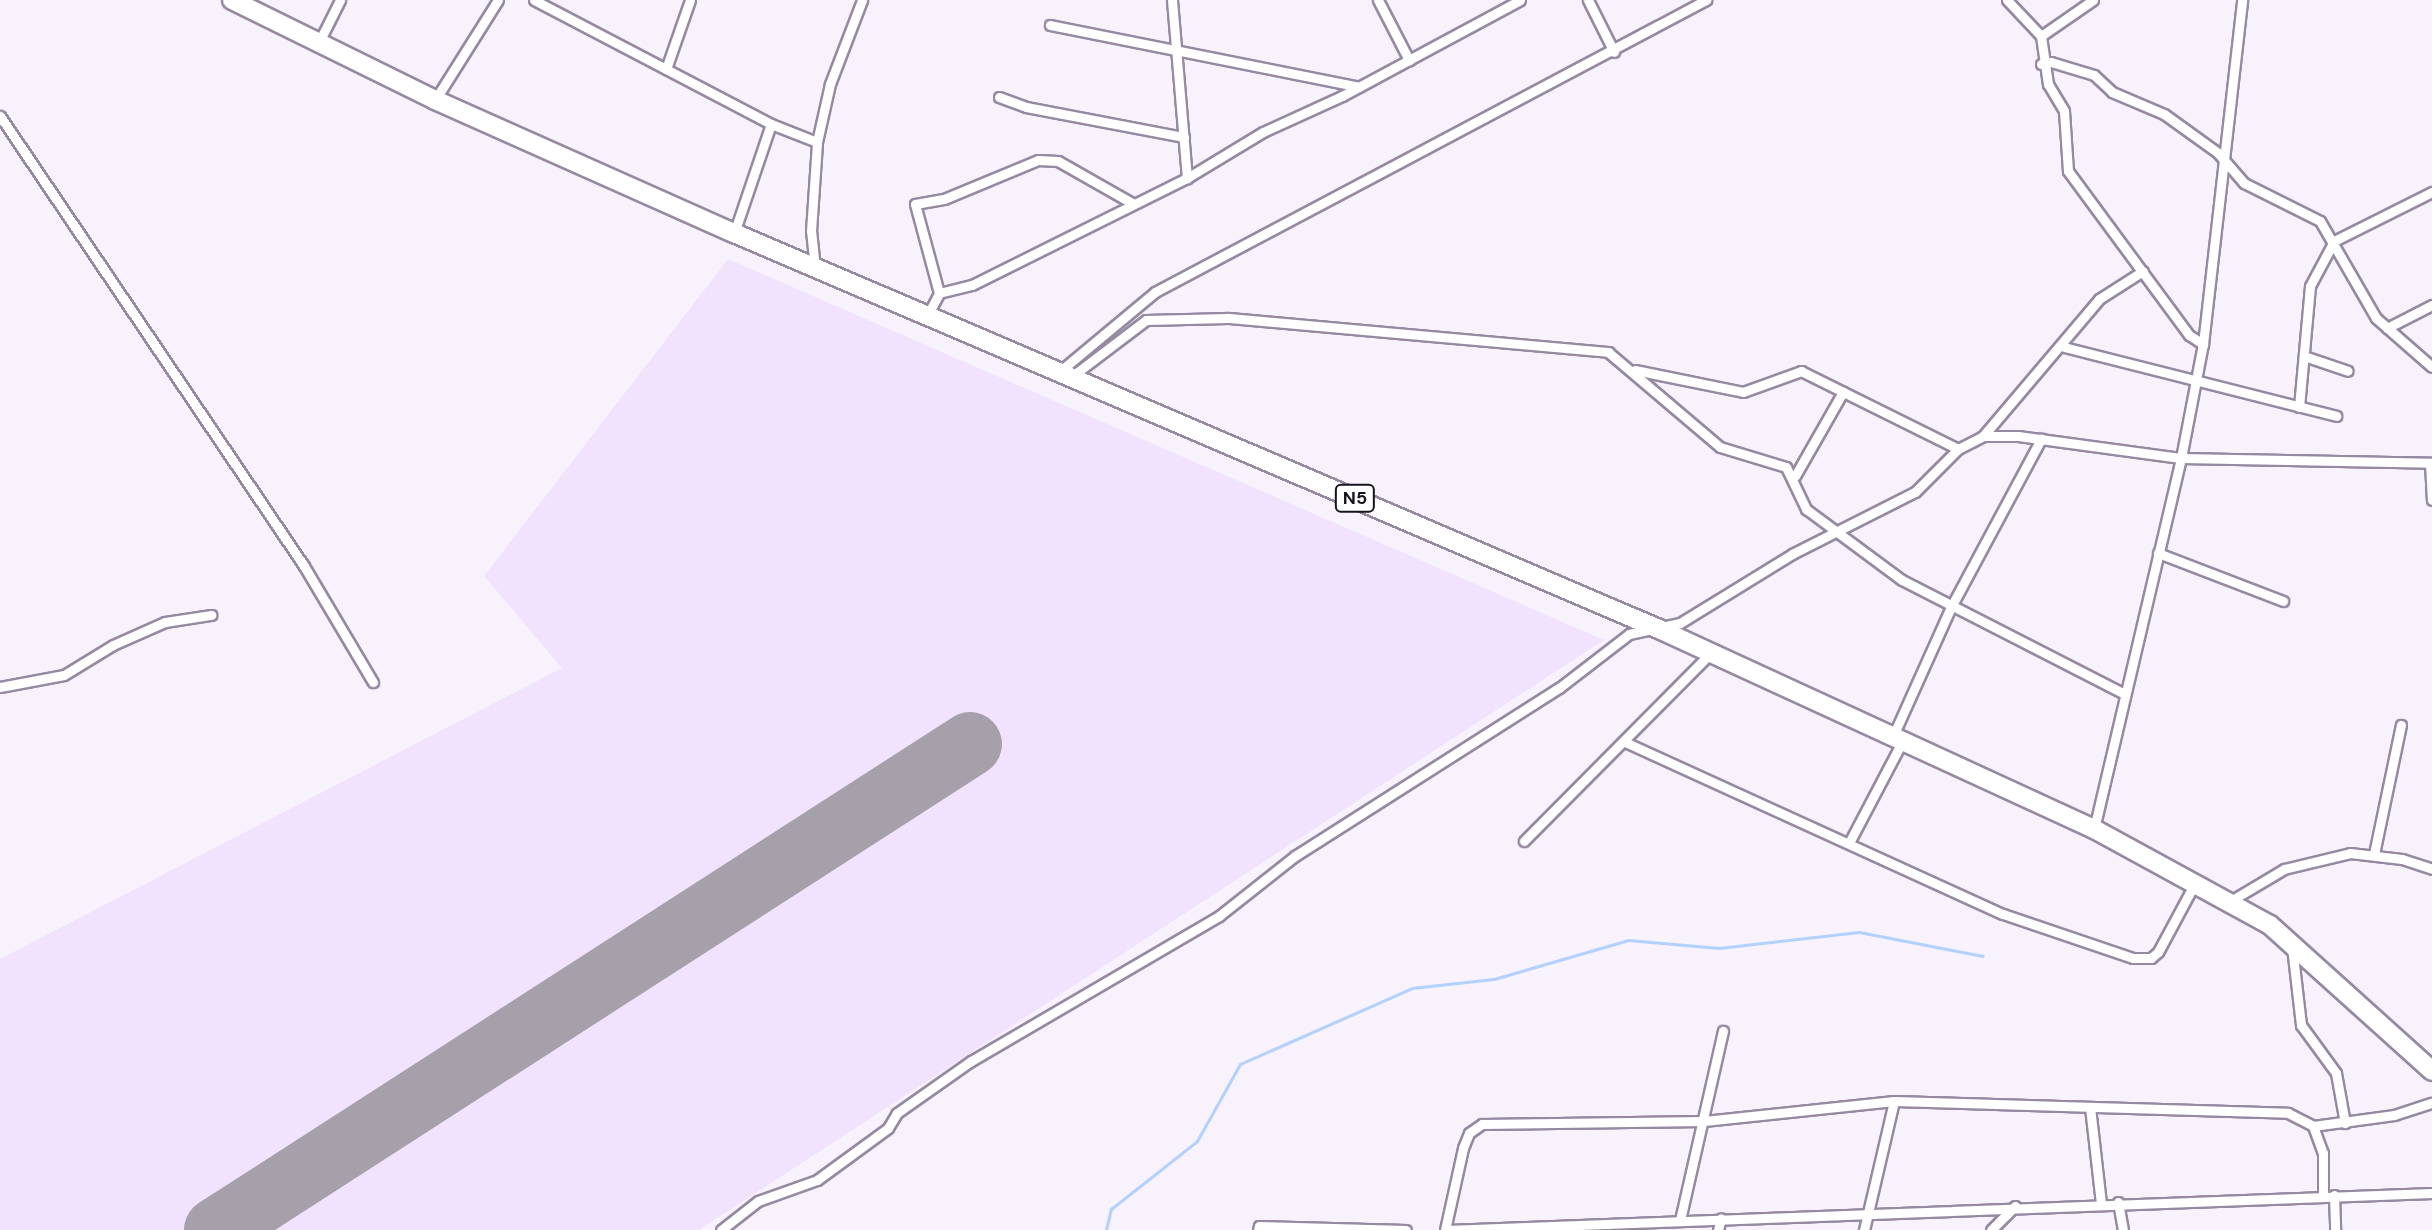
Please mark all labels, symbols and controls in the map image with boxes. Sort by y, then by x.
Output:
road number: N5 [1333,484,1377,512]

